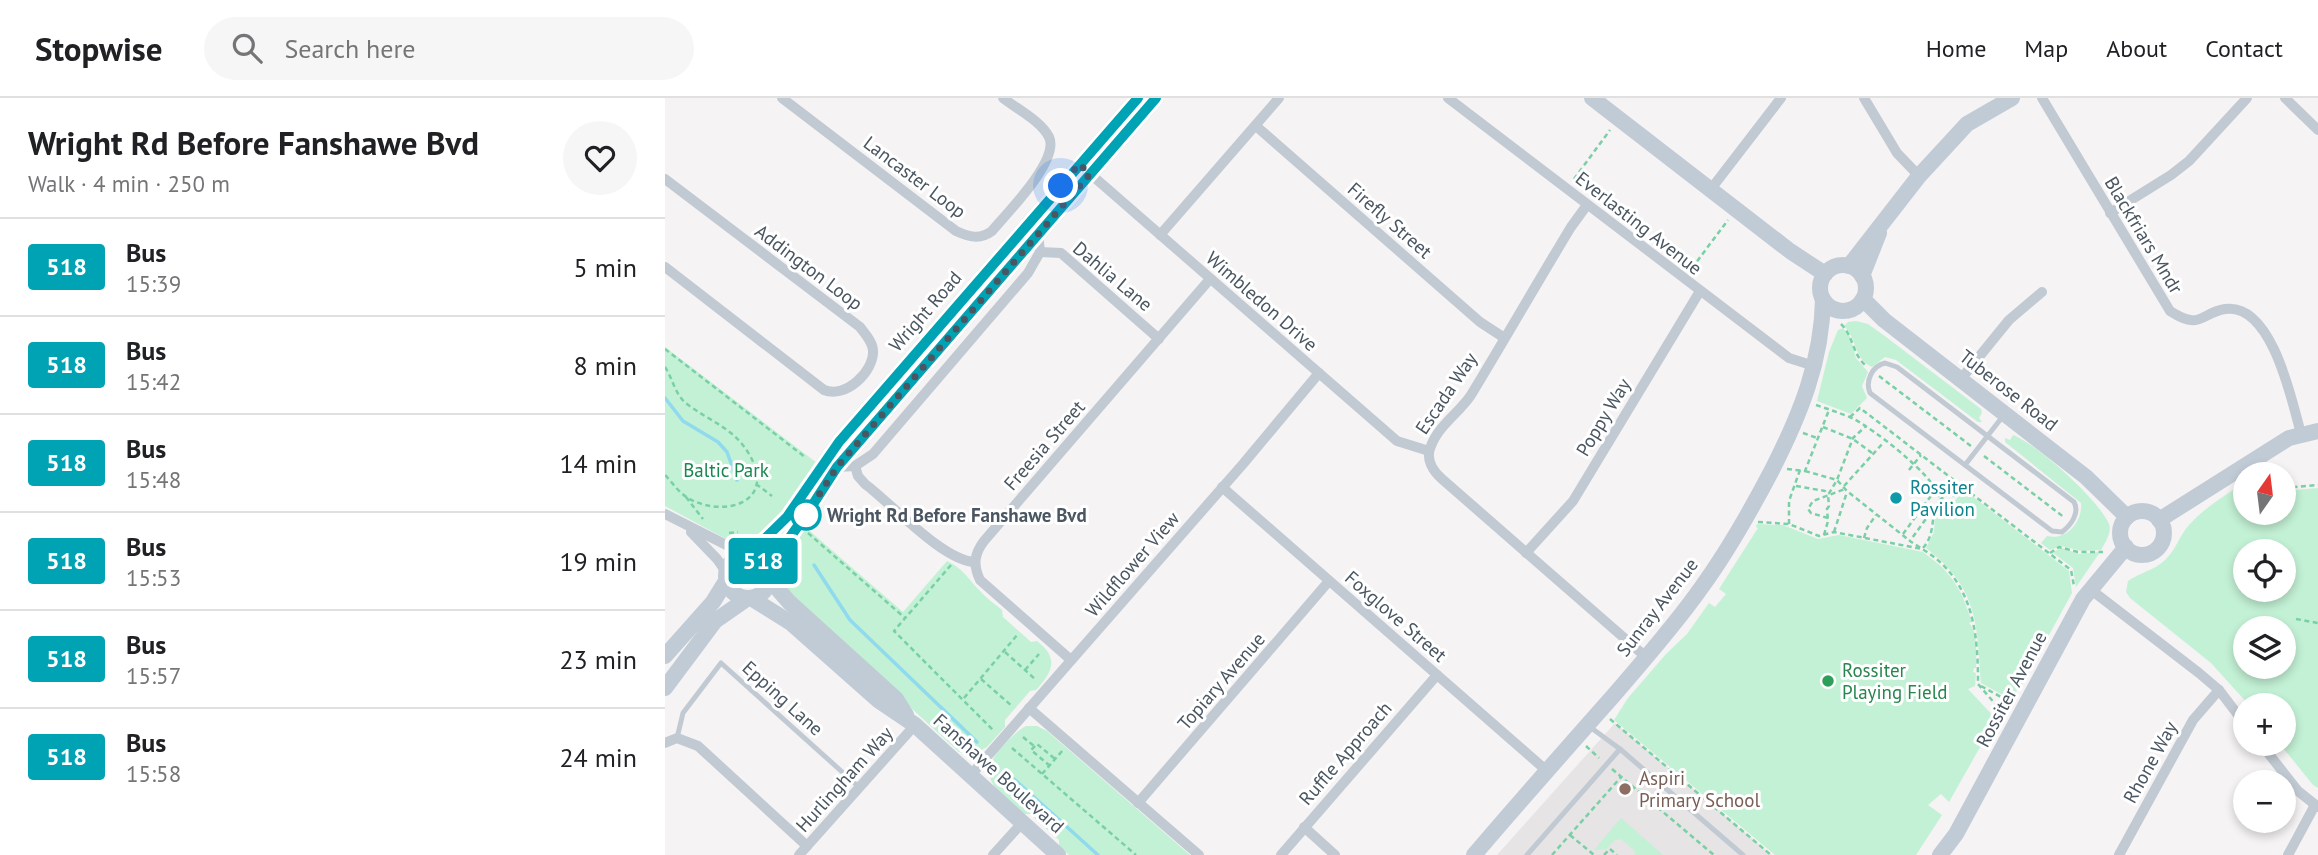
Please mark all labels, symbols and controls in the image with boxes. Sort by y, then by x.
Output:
search box [204,17,694,80]
text: Stopwise [35,27,162,70]
icon: search [228,29,266,67]
text: Search here [284,32,416,65]
text: Home [1926,33,1986,64]
text: Map [2024,33,2068,64]
text: About [2106,33,2167,64]
text: Contact [2205,33,2283,64]
text: Wright Rd Before Fanshawe Bvd [28,121,479,164]
button: heart [563,121,637,195]
street label: Lancaster Loop [859,131,971,223]
street label: Everlasting Avenue [1571,166,1707,280]
your location [1043,168,1078,203]
text: Walk · 4 min · 250 m [28,169,230,198]
street label: Blackfriars Mndr [2100,172,2189,298]
street label: Firefly Street [1343,177,1437,263]
street label: Addington Loop [750,219,868,315]
text: Bus [126,236,166,269]
street label: Dahlia Lane [1068,236,1158,316]
street label: Wimbledon Drive [1201,246,1323,356]
text: 518 [46,251,87,282]
text: 5 min [574,251,637,284]
street label: Wright Road [884,266,966,356]
text: 15:39 [126,269,181,298]
text: Bus [126,334,166,367]
street label: Tuberose Road [1955,344,2063,436]
street label: Escada Way [1410,347,1482,439]
text: 518 [46,349,87,380]
text: 8 min [574,349,637,382]
text: 15:42 [126,367,181,396]
street label: Poppy Way [1570,374,1636,460]
street label: Freesia Street [998,395,1090,495]
text: Bus [126,432,166,465]
text: 518 [46,447,87,478]
text: 14 min [559,447,637,480]
park label: Baltic Park [683,458,769,482]
north arrow [2233,462,2296,525]
map controls [2233,462,2296,833]
text: 15:48 [126,465,181,494]
place label: Rossiter Pavilion [1910,475,1975,521]
marker: Rossiter Pavilion [1888,490,1904,506]
marker: Wright Rd Before Fanshawe Bvd [791,500,821,530]
place label: Wright Rd Before Fanshawe Bvd [827,503,1087,527]
street label: Wildflower View [1080,507,1184,621]
text: Bus [126,530,166,563]
line badge: 518 [723,538,803,584]
button: locate [2233,539,2296,602]
text: 518 [46,545,87,576]
text: 19 min [559,545,637,578]
text: 518 [743,545,783,576]
street label: Sunray Avenue [1611,553,1703,661]
text: 15:53 [126,563,181,592]
street label: Foxglove Street [1340,565,1452,667]
button: layers [2233,616,2296,679]
street label: Topiary Avenue [1172,627,1270,735]
street label: Rossiter Avenue [1970,627,2052,751]
text: Bus [126,628,166,661]
text: 518 [46,643,87,674]
text: 23 min [559,643,637,676]
street label: Epping Lane [738,655,828,741]
place label: Rossiter Playing Field [1842,658,1948,704]
text: 15:57 [126,661,181,690]
marker: Rossiter Playing Field [1820,673,1836,689]
button: + [2233,693,2296,756]
street label: Ruffle Approach [1294,696,1396,810]
street label: Fanshawe Boulevard [929,708,1069,838]
street label: Rhone Way [2118,717,2182,807]
street label: Hurlingham Way [790,721,898,837]
text: Bus [126,726,166,759]
text: 518 [46,741,87,772]
text: 24 min [559,741,637,774]
text: 15:58 [126,759,181,788]
place label: Aspiri Primary School [1639,766,1760,812]
button: − [2233,770,2296,833]
marker: Aspiri Primary School [1617,781,1633,797]

